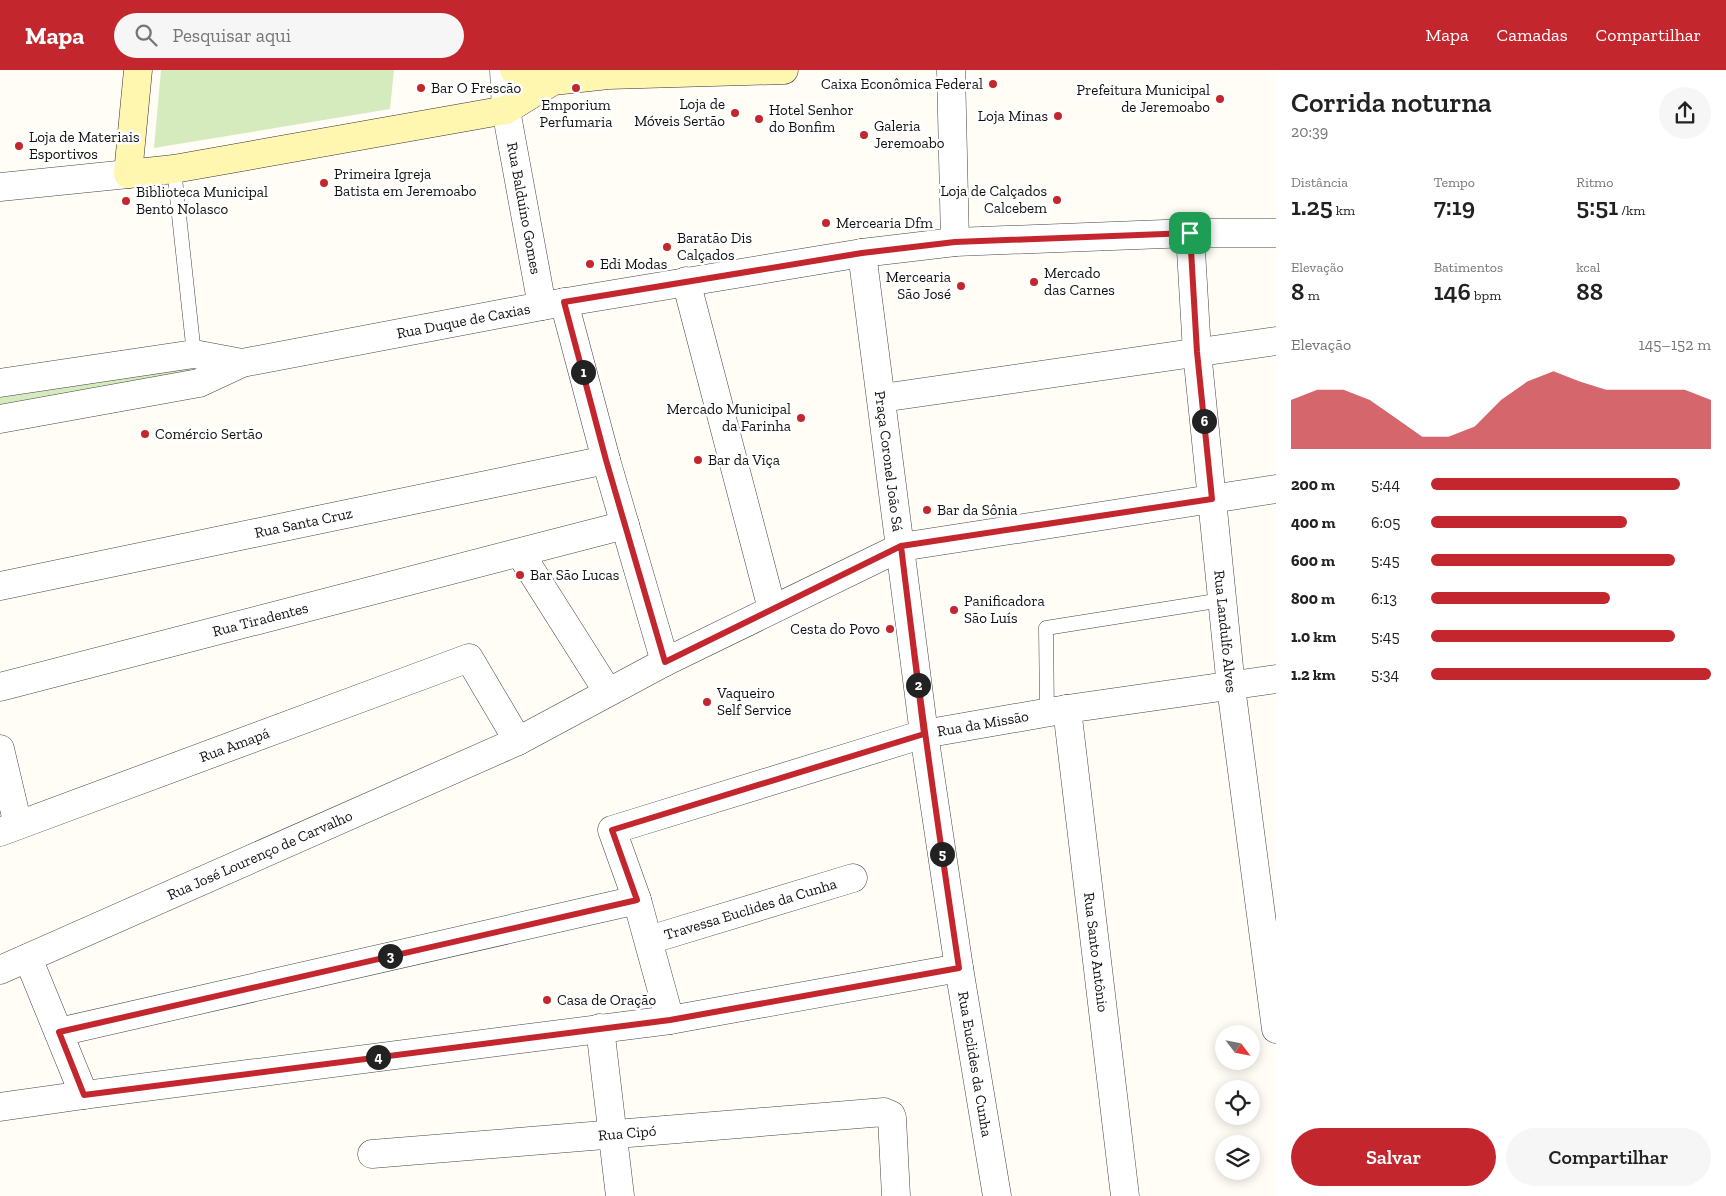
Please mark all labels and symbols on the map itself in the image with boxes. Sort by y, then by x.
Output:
place label: Caixa Econômica Federal [821,75,983,93]
marker: Caixa Econômica Federal [987,78,999,90]
place label: Bar O Frescão [431,79,522,97]
place label: Prefeitura Municipal de Jeremoabo [1076,81,1210,116]
marker: Bar O Frescão [415,82,427,94]
marker: Emporium Perfumaria [570,82,582,94]
marker: Prefeitura Municipal de Jeremoabo [1214,93,1226,105]
place label: Loja de Móveis Sertão [634,95,725,130]
place label: Emporium Perfumaria [540,96,612,131]
place label: Hotel Senhor do Bonfim [769,101,854,136]
marker: Loja de Móveis Sertão [729,107,741,119]
place label: Loja Minas [978,107,1048,125]
marker: Loja Minas [1052,110,1064,122]
marker: Hotel Senhor do Bonfim [753,113,765,125]
place label: Galeria Jeremoabo [874,117,945,152]
place label: Loja de Materiais Esportivos [29,128,139,163]
marker: Galeria Jeremoabo [858,129,870,141]
marker: Loja de Materiais Esportivos [13,140,25,152]
street label: Rua Balduíno Gomes [503,141,545,276]
place label: Primeira Igreja Batista em Jeremoabo [334,165,477,200]
marker: Primeira Igreja Batista em Jeremoabo [318,177,330,189]
place label: Loja de Calçados Calcebem [940,182,1047,217]
place label: Biblioteca Municipal Bento Nolasco [136,183,268,218]
marker: Loja de Calçados Calcebem [1051,194,1063,206]
marker: Biblioteca Municipal Bento Nolasco [120,195,132,207]
pin [1169,212,1211,254]
place label: Mercearia Dfm [836,214,933,232]
marker: Mercearia Dfm [820,217,832,229]
place label: Baratão Dis Calçados [677,229,752,264]
marker: Baratão Dis Calçados [661,241,673,253]
place label: Edi Modas [600,255,667,273]
marker: Edi Modas [584,258,596,270]
place label: Mercado das Carnes [1044,264,1115,299]
place label: Mercearia São José [886,268,951,303]
marker: Mercado das Carnes [1028,276,1040,288]
marker: Mercearia São José [955,280,967,292]
street label: Rua Duque de Caxias [395,299,532,342]
pin: 1 [570,360,596,384]
street label: Praça Coronel João Sá [871,390,907,533]
place label: Mercado Municipal da Farinha [666,400,791,435]
pin: 6 [1192,408,1216,434]
marker: Mercado Municipal da Farinha [795,412,807,424]
place label: Comércio Sertão [155,425,263,443]
marker: Comércio Sertão [139,428,151,440]
place label: Bar da Viça [708,451,780,469]
marker: Bar da Viça [692,454,704,466]
place label: Bar da Sônia [937,501,1017,519]
street label: Rua Santa Cruz [253,504,354,542]
marker: Bar da Sônia [921,504,933,516]
place label: Bar São Lucas [530,566,619,584]
marker: Bar São Lucas [514,569,526,581]
street label: Rua Landulfo Alves [1210,569,1241,694]
place label: Panificadora São Luís [964,592,1045,627]
street label: Rua Tiradentes [211,598,310,641]
marker: Panificadora São Luís [948,604,960,616]
place label: Cesta do Povo [790,620,880,638]
marker: Cesta do Povo [884,623,896,635]
pin: 2 [906,672,930,698]
place label: Vaqueiro Self Service [716,684,791,719]
marker: Vaqueiro Self Service [701,696,713,708]
street label: Rua da Missão [936,707,1030,741]
street label: Rua Amapá [197,724,272,766]
street label: Rua José Lourenço de Carvalho [164,806,355,904]
pin: 5 [930,842,954,866]
street label: Travessa Euclides da Cunha [662,874,839,944]
street label: Rua Santo Antônio [1080,891,1112,1014]
pin: 3 [378,944,402,968]
street label: Rua Euclides da Cunha [954,990,996,1138]
place label: Casa de Oração [557,991,657,1009]
marker: Casa de Oração [541,994,553,1006]
north arrow [1215,1025,1260,1070]
pin: 4 [366,1044,390,1070]
street label: Rua Cipó [597,1122,657,1144]

